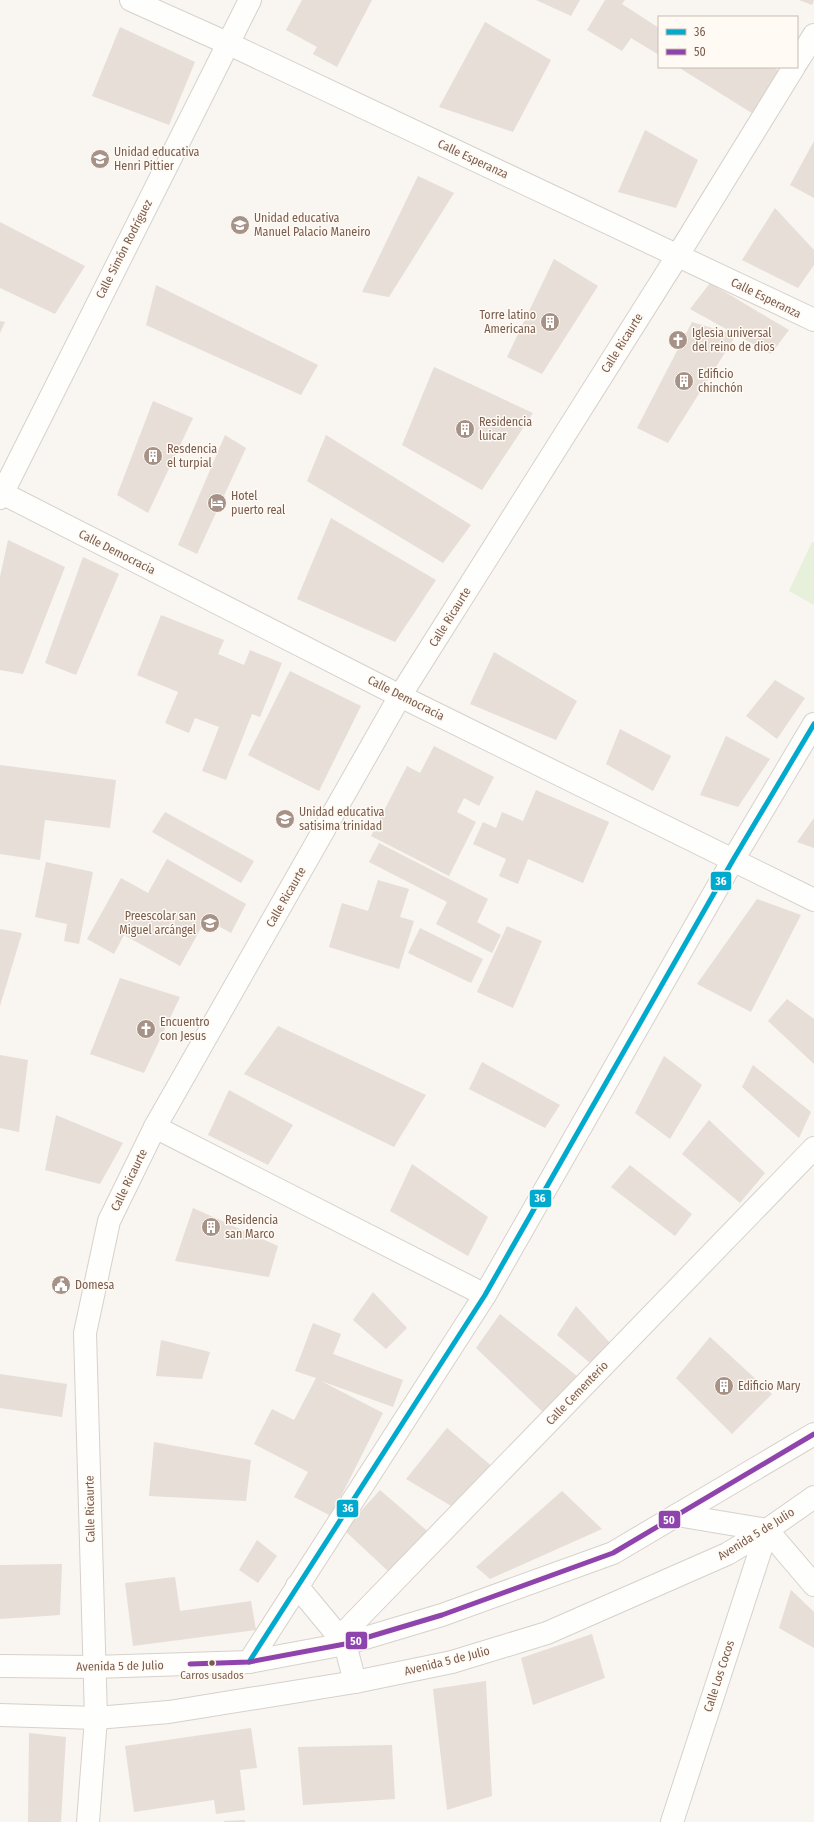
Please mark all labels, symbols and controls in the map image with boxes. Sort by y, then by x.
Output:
legend [658,16,798,68]
text: 36 [694,25,705,39]
text: 50 [694,45,706,59]
street label: Calle Esperanza [435,137,511,182]
place label: Unidad educativa Henri Pittier [114,145,200,173]
school or university icon: Unidad educativa Henri Pittier [89,148,111,170]
street label: Calle Simón Rodríguez [93,197,155,301]
place label: Unidad educativa Manuel Palacio Maneiro [254,211,370,239]
school or university icon: Unidad educativa Manuel Palacio Maneiro [229,214,251,236]
street label: Calle Esperanza [729,275,803,321]
place label: Torre latino Americana [479,308,536,336]
building icon: Torre latino Americana [539,311,561,333]
street label: Calle Ricaurte [598,311,646,375]
place label: Iglesia universal del reino de dios [692,326,775,354]
church icon: Iglesia universal del reino de dios [667,329,689,351]
place label: Edificio chinchón [698,367,743,395]
building icon: Edificio chinchón [673,370,695,392]
place label: Residencia luicar [479,415,532,443]
building icon: Residencia luicar [454,418,476,440]
place label: Resdencia el turpial [167,442,217,470]
building icon: Resdencia el turpial [142,445,164,467]
place label: Hotel puerto real [231,489,285,517]
hotel icon: Hotel puerto real [206,492,228,514]
street label: Calle Democracia [76,527,158,577]
street label: Calle Ricaurte [426,585,474,649]
street label: Calle Democracia [365,673,447,723]
place label: Unidad educativa satisima trinidad [299,805,385,833]
school or university icon: Unidad educativa satisima trinidad [274,808,296,830]
street label: Calle Ricaurte [263,864,309,930]
line badge: 36 [710,871,732,891]
text: 36 [715,875,727,888]
place label: Preescolar san Miguel arcángel [119,909,196,937]
school or university icon: Preescolar san Miguel arcángel [199,912,221,934]
place label: Encuentro con Jesus [160,1015,210,1043]
church icon: Encuentro con Jesus [135,1018,157,1040]
street label: Calle Ricaurte [108,1147,150,1213]
line badge: 36 [529,1189,552,1208]
text: 36 [534,1192,546,1205]
place label: Residencia san Marco [225,1213,278,1241]
building icon: Residencia san Marco [200,1216,222,1238]
public building icon: Domesa [50,1274,72,1296]
place label: Domesa [75,1278,114,1292]
street label: Calle Cementerio [543,1358,611,1428]
building icon: Edificio Mary [713,1375,735,1397]
place label: Edificio Mary [738,1379,801,1393]
street label: Calle Ricaurte [82,1475,98,1543]
line badge: 36 [336,1499,359,1518]
text: 36 [342,1502,354,1515]
street label: Avenida 5 de Julio [715,1505,797,1563]
line badge: 50 [658,1510,681,1529]
text: 50 [663,1514,675,1527]
line badge: 50 [345,1631,368,1650]
text: 50 [350,1635,362,1648]
street label: Calle Los Cocos [701,1638,737,1714]
street label: Avenida 5 de Julio [403,1644,491,1678]
street label: Avenida 5 de Julio [76,1658,164,1674]
marker: Carros usados [207,1658,217,1668]
place label: Carros usados [180,1669,244,1682]

